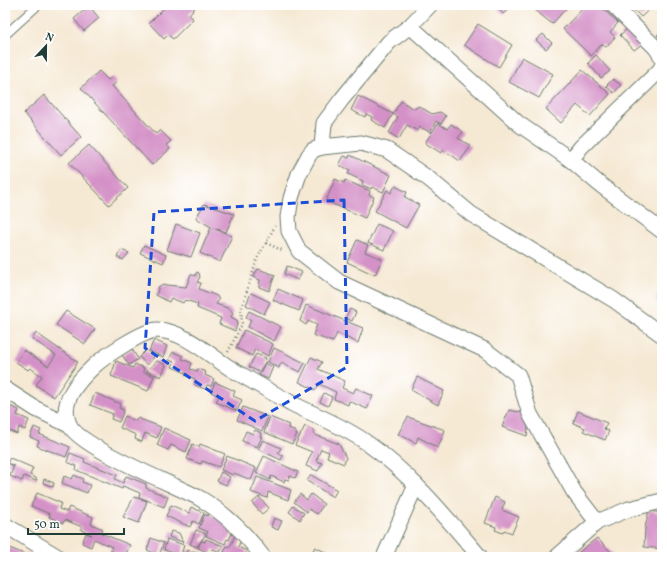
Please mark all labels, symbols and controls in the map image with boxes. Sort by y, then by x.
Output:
north arrow [26,26,66,66]
text: N [43,30,56,47]
scale bar [28,510,124,536]
text: 50 m [34,517,60,533]

